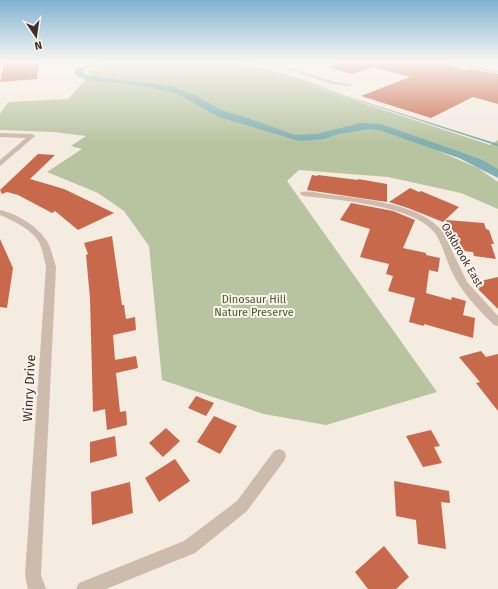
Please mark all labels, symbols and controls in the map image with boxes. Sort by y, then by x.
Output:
north arrow [16,16,56,56]
text: N [33,38,43,52]
street label: Oakbrook East [438,221,486,289]
park label: Dinosaur Hill Nature Preserve [214,293,294,319]
street label: Winry Drive [20,354,38,422]

